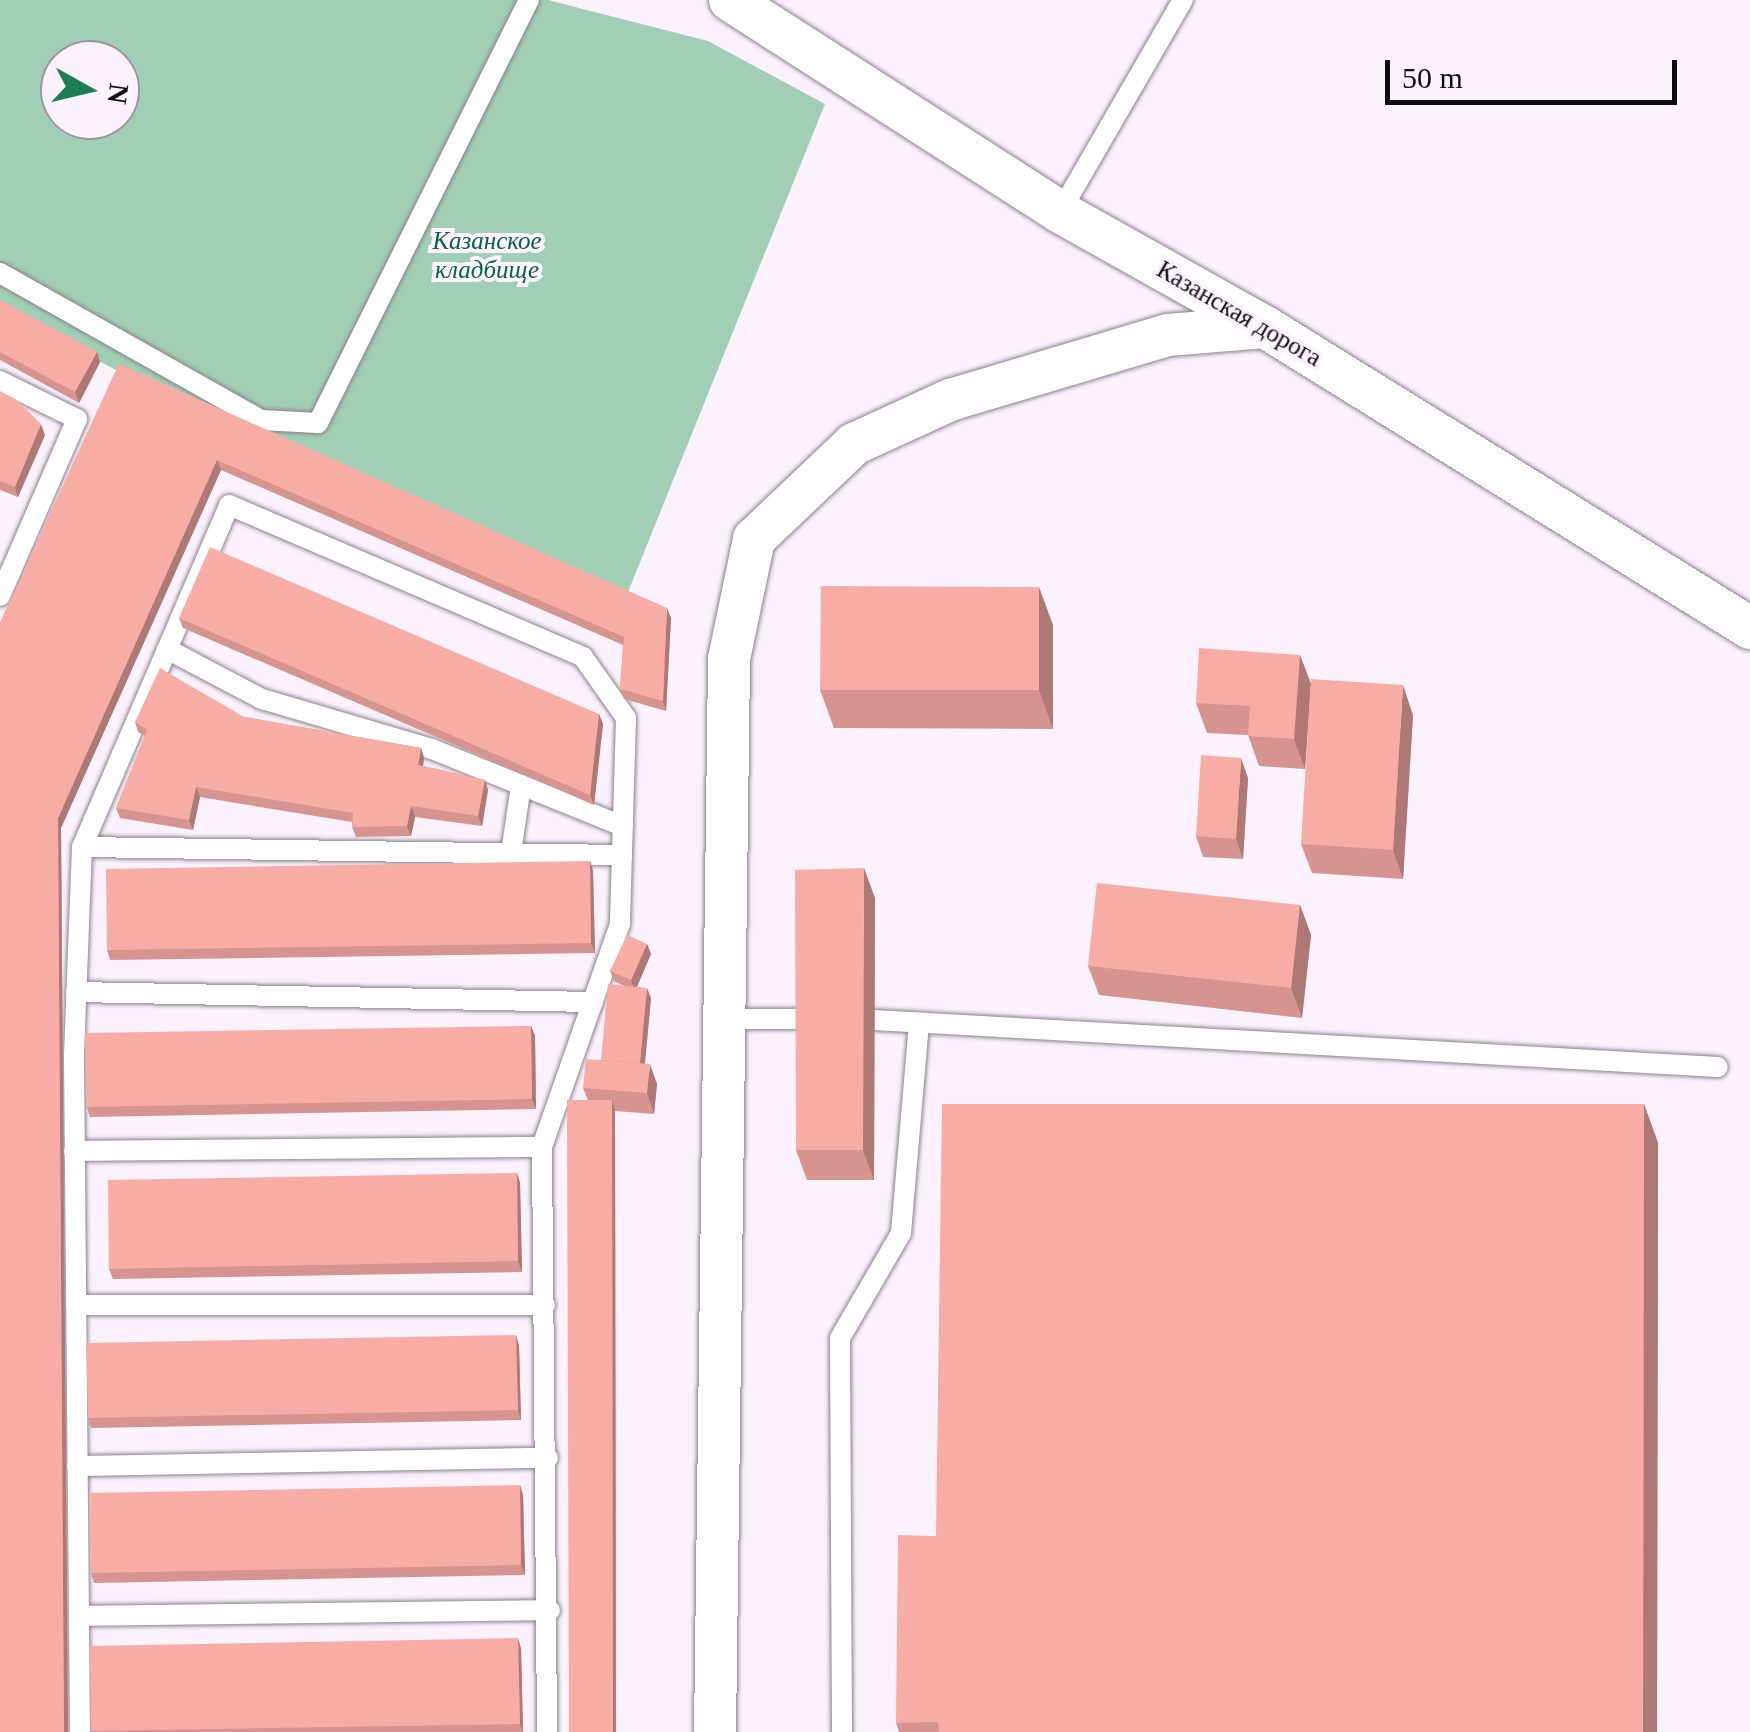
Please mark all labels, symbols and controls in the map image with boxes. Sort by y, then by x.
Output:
north arrow [40,40,140,140]
scale bar [1390,40,1682,102]
text: 50 m [1402,61,1463,94]
text: N [101,82,135,106]
park label: Казанское кладбище [432,227,542,286]
street label: Казанская дорога [1151,255,1327,373]

